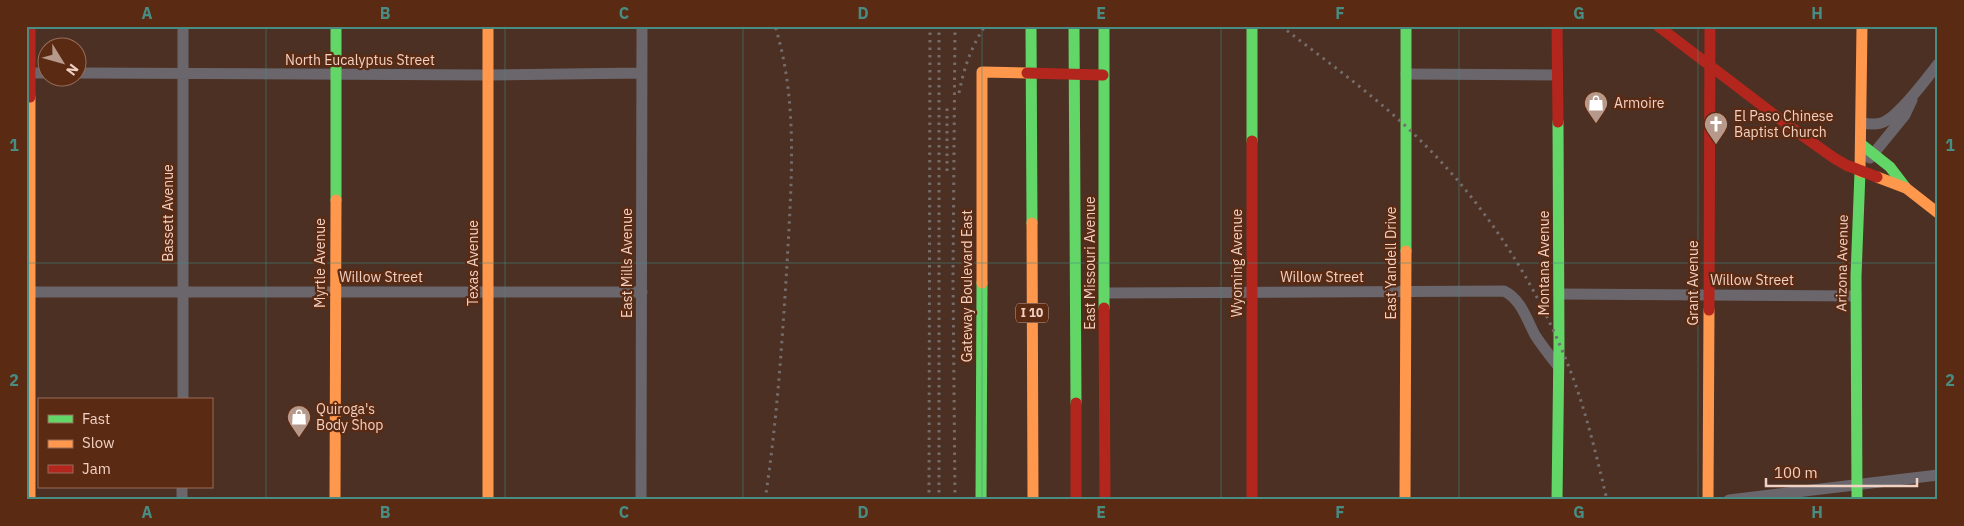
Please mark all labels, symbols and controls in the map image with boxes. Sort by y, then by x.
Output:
text: A [142,3,153,23]
text: B [380,3,391,23]
text: C [619,3,629,23]
text: D [857,3,869,23]
text: E [1096,3,1106,23]
text: F [1335,3,1345,23]
text: G [1573,3,1585,23]
text: H [1811,3,1823,23]
north arrow [38,38,88,88]
street label: North Eucalyptus Street [285,51,435,69]
text: N [62,60,83,79]
shop icon: Armoire [1583,90,1609,124]
place label: Armoire [1614,94,1665,112]
place label: El Paso Chinese Baptist Church [1734,107,1834,141]
church icon: El Paso Chinese Baptist Church [1703,111,1729,145]
text: 1 [9,135,19,155]
text: 1 [1945,135,1955,155]
street label: Bassett Avenue [159,164,177,262]
street label: East Missouri Avenue [1081,196,1099,330]
street label: East Yandell Drive [1382,206,1400,319]
street label: East Mills Avenue [618,208,636,318]
street label: Wyoming Avenue [1228,209,1246,317]
street label: Gateway Boulevard East [958,210,976,362]
street label: Montana Avenue [1535,210,1553,316]
street label: Arizona Avenue [1832,214,1852,312]
street label: Myrtle Avenue [311,218,329,308]
street label: Texas Avenue [464,220,482,306]
street label: Grant Avenue [1684,240,1702,326]
street label: Willow Street [339,268,423,286]
street label: Willow Street [1280,268,1364,286]
street label: Willow Street [1710,271,1794,289]
road number: I 10 [1016,304,1048,322]
text: 2 [9,370,19,390]
text: 2 [1945,370,1955,390]
legend [38,398,212,488]
place label: Quiroga's Body Shop [316,400,383,434]
shop icon: Quiroga's Body Shop [286,404,312,438]
text: Fast [82,409,110,428]
text: Slow [82,433,115,452]
scale bar [1766,456,1918,488]
text: Jam [82,459,111,478]
text: 100 m [1774,463,1818,482]
text: A [142,502,153,522]
text: B [380,502,391,522]
text: C [619,502,629,522]
text: D [857,502,869,522]
text: E [1096,502,1106,522]
text: F [1335,502,1345,522]
text: G [1573,502,1585,522]
text: H [1811,502,1823,522]

